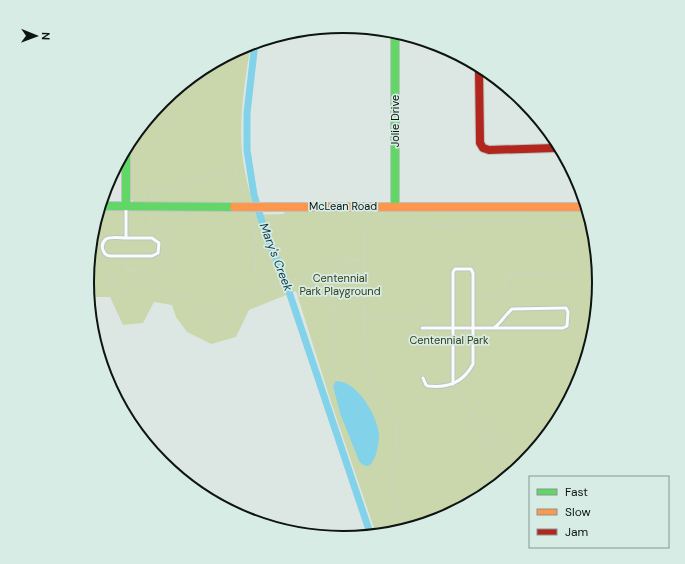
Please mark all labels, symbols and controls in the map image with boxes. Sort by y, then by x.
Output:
north arrow [16,16,56,56]
text: N [39,32,53,40]
street label: Jolie Drive [388,95,402,147]
street label: McLean Road [309,199,377,213]
water label: Mary's Creek [256,221,297,294]
park label: Centennial Park Playground [299,271,381,298]
park label: Centennial Park [409,333,489,347]
legend [529,476,669,548]
text: Fast [565,484,588,500]
text: Slow [565,504,591,520]
text: Jam [565,524,588,540]

